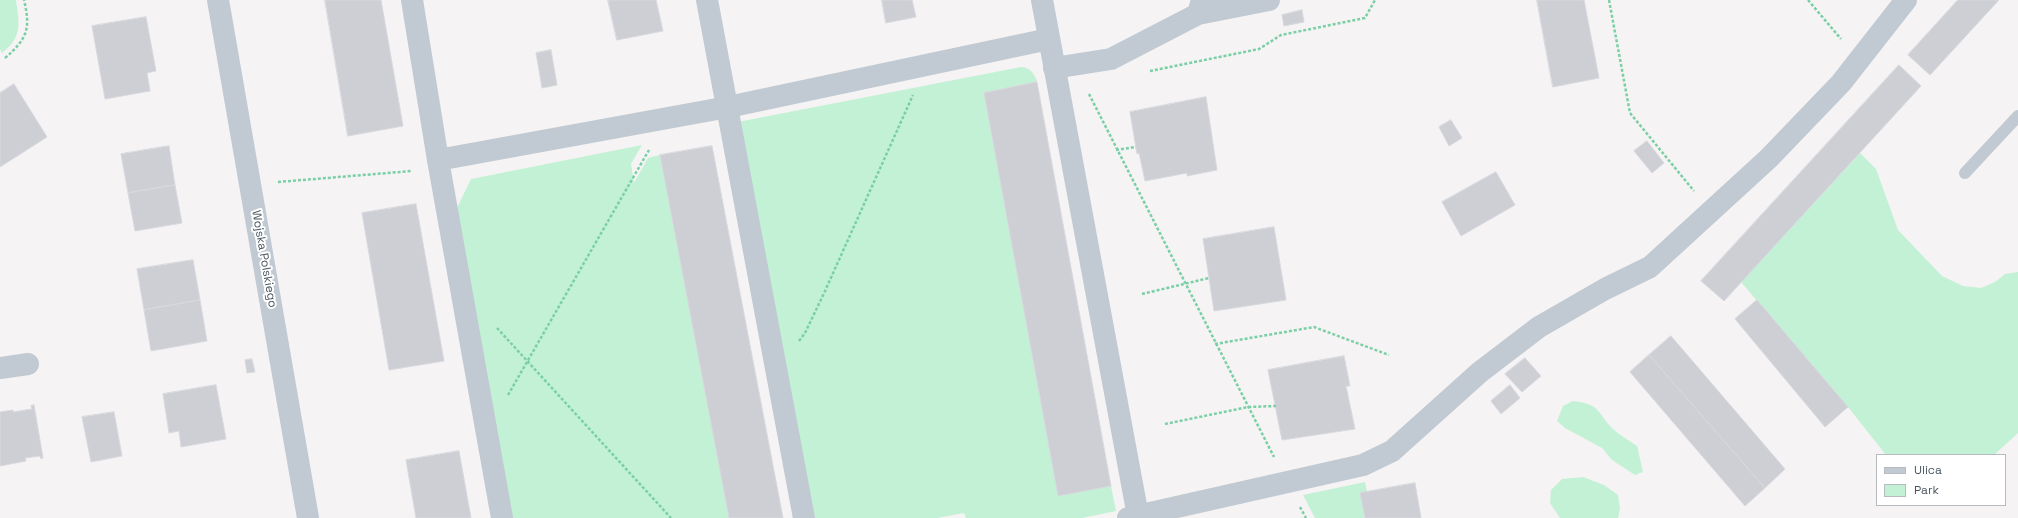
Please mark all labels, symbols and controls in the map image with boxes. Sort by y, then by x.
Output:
street label: Wojska Polskiego [248,209,280,309]
legend [1876,454,2006,506]
text: Ulica [1914,462,1942,478]
text: Park [1914,482,1939,498]

